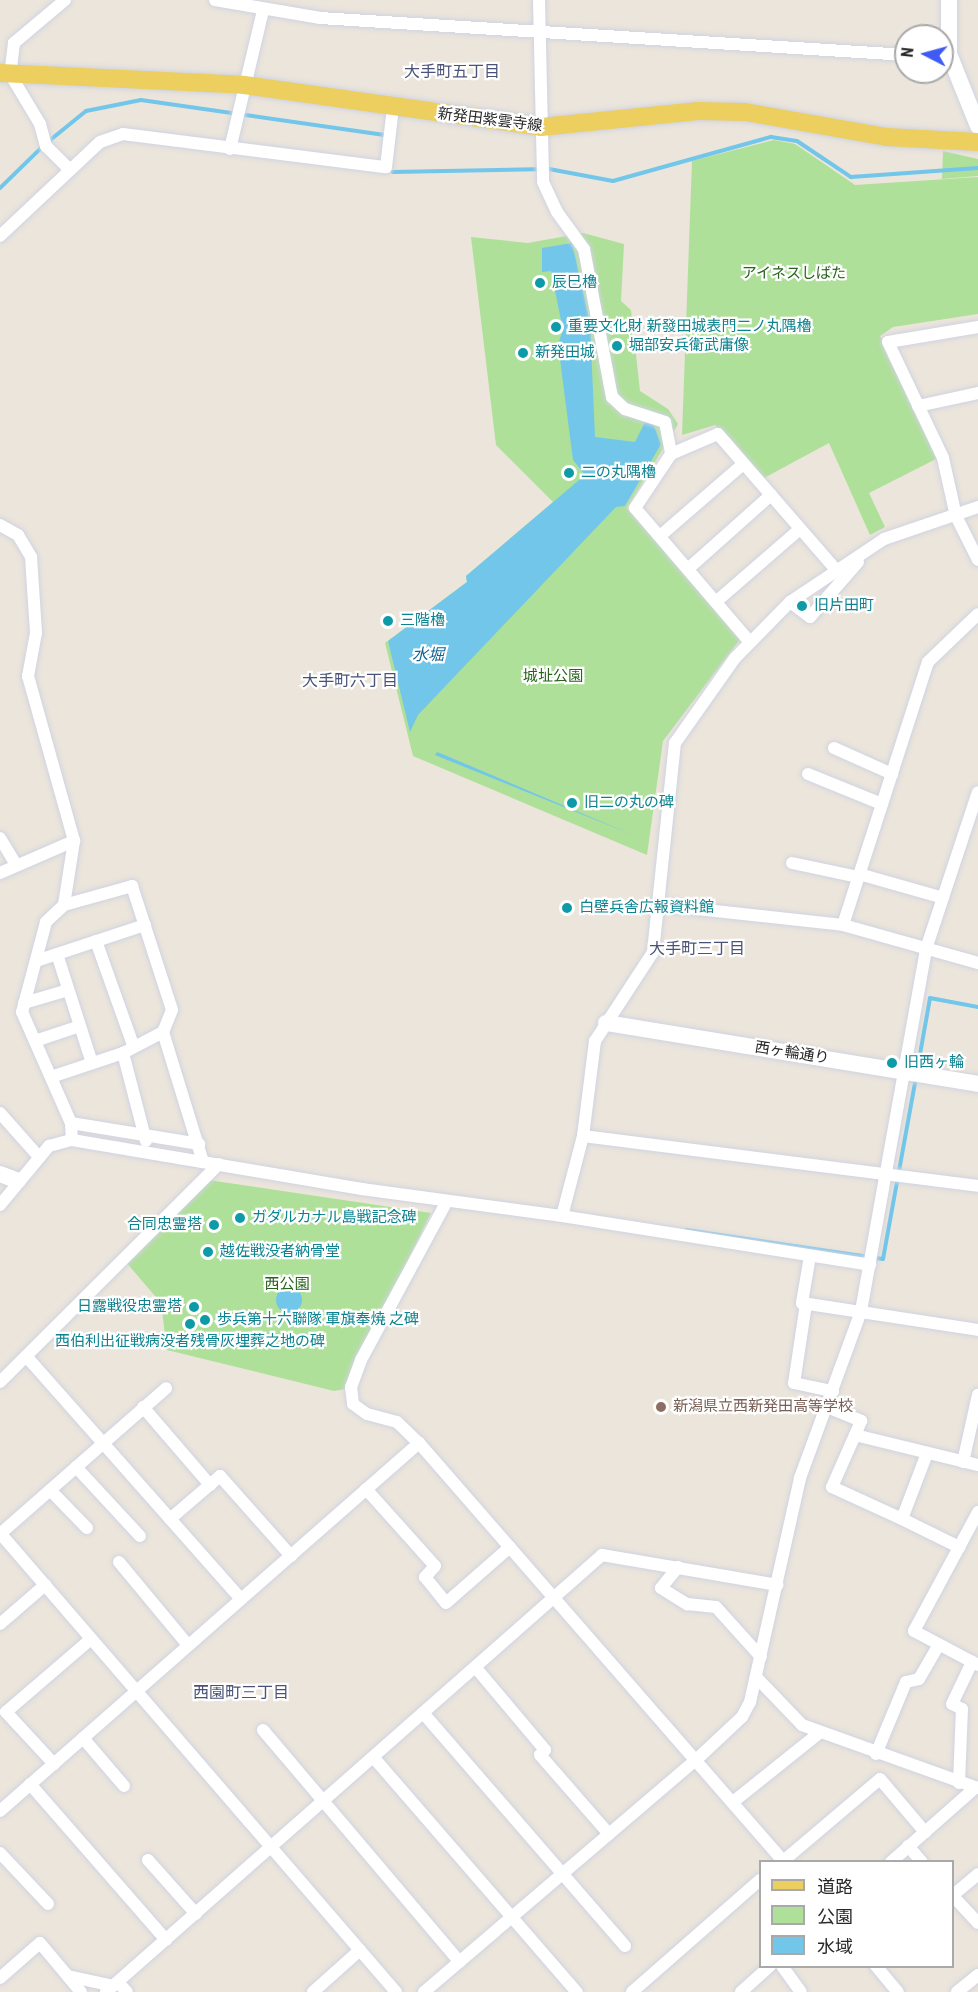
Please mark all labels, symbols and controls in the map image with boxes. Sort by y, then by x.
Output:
north arrow [894,24,954,84]
text: N [898,46,918,58]
district label: 大手町五丁目 [404,62,500,82]
street label: 新発田紫雲寺線 [437,105,543,135]
park label: アイネスしばた [742,265,846,283]
place label: 辰巳櫓 [552,274,597,292]
marker: 辰巳櫓 [533,276,547,290]
place label: 重要文化財 新發田城表門二ノ丸隅櫓 [568,318,811,336]
marker: 重要文化財 新發田城表門二ノ丸隅櫓 [549,320,563,334]
place label: 堀部安兵衛武庸像 [629,337,749,355]
marker: 堀部安兵衛武庸像 [610,339,624,353]
place label: 新発田城 [535,344,595,362]
marker: 新発田城 [516,346,530,360]
place label: 二の丸隅櫓 [581,464,656,482]
marker: 二の丸隅櫓 [562,466,576,480]
place label: 旧片田町 [814,597,874,615]
marker: 旧片田町 [795,599,809,613]
place label: 三階櫓 [400,612,445,630]
marker: 三階櫓 [381,614,395,628]
water label: 水堀 [412,645,444,665]
park label: 城址公園 [523,668,583,686]
district label: 大手町六丁目 [302,671,398,691]
place label: 旧二の丸の碑 [584,794,674,812]
marker: 旧二の丸の碑 [565,796,579,810]
place label: 白壁兵舎広報資料館 [579,899,714,917]
marker: 白壁兵舎広報資料館 [560,901,574,915]
district label: 大手町三丁目 [649,939,745,959]
street label: 西ヶ輪通り [754,1038,830,1068]
place label: 旧西ヶ輪 [904,1054,964,1072]
marker: 旧西ヶ輪 [885,1056,899,1070]
place label: ガダルカナル島戦記念碑 [252,1209,417,1227]
marker: ガダルカナル島戦記念碑 [233,1211,247,1225]
place label: 合同忠霊塔 [127,1216,202,1234]
marker: 合同忠霊塔 [207,1218,221,1232]
place label: 越佐戦没者納骨堂 [220,1243,340,1261]
marker: 越佐戦没者納骨堂 [201,1245,215,1259]
park label: 西公園 [265,1276,309,1294]
place label: 日露戦役忠霊塔 [77,1298,182,1316]
marker: 日露戦役忠霊塔 [187,1300,201,1314]
place label: 歩兵第十六聯隊 軍旗奉焼 之碑 [217,1311,419,1329]
marker: 歩兵第十六聯隊 軍旗奉焼 之碑 [198,1313,212,1327]
marker: 西伯利出征戦病没者残骨灰埋葬之地の碑 [183,1317,197,1331]
place label: 西伯利出征戦病没者残骨灰埋葬之地の碑 [55,1333,325,1351]
place label: 新潟県立西新発田高等学校 [673,1398,853,1416]
marker: 新潟県立西新発田高等学校 [654,1400,668,1414]
district label: 西園町三丁目 [193,1683,289,1703]
legend [759,1860,954,1968]
text: 道路 [817,1876,853,1897]
text: 公園 [817,1906,853,1927]
text: 水域 [817,1936,853,1957]

